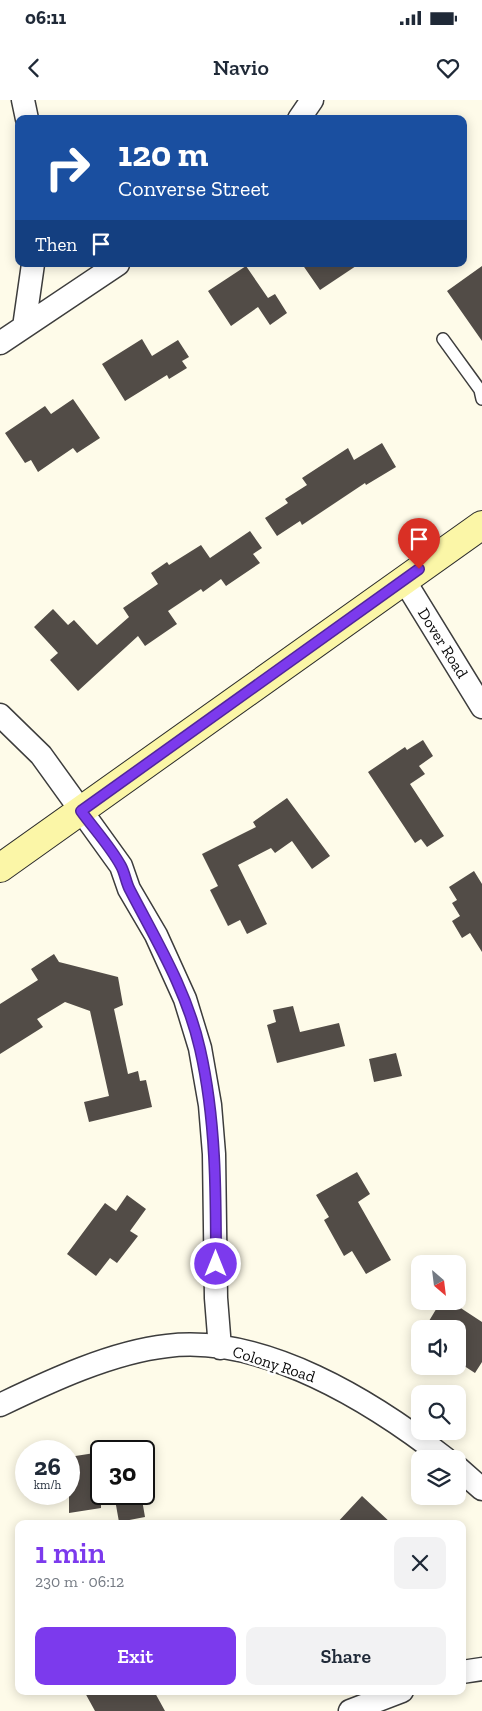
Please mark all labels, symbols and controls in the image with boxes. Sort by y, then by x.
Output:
text: 06:11 [25,6,66,29]
icon: back [20,54,48,82]
text: Navio [213,54,269,81]
icon: heart [434,54,462,82]
text: 120 m [118,133,208,175]
icon: right [35,135,100,200]
text: Converse Street [118,175,269,202]
icon: arrive [87,230,115,258]
text: Then [35,233,77,256]
pin [398,518,440,569]
icon: arrive [405,525,433,553]
street label: Dover Road [414,604,472,682]
position arrow [189,1237,241,1289]
north arrow [411,1255,466,1310]
map controls [411,1255,466,1505]
button: sound [411,1320,466,1375]
street label: Colony Road [230,1342,318,1386]
button: search [411,1385,466,1440]
speed limit sign: 30 [90,1440,155,1505]
button: layers [411,1450,466,1505]
text: 26 [34,1451,61,1481]
text: km/h [34,1478,61,1492]
text: 1 min [35,1535,105,1571]
button: close [394,1537,446,1589]
text: 230 m · 06:12 [35,1572,124,1591]
button: Exit [35,1627,236,1685]
button: Share [246,1627,446,1685]

